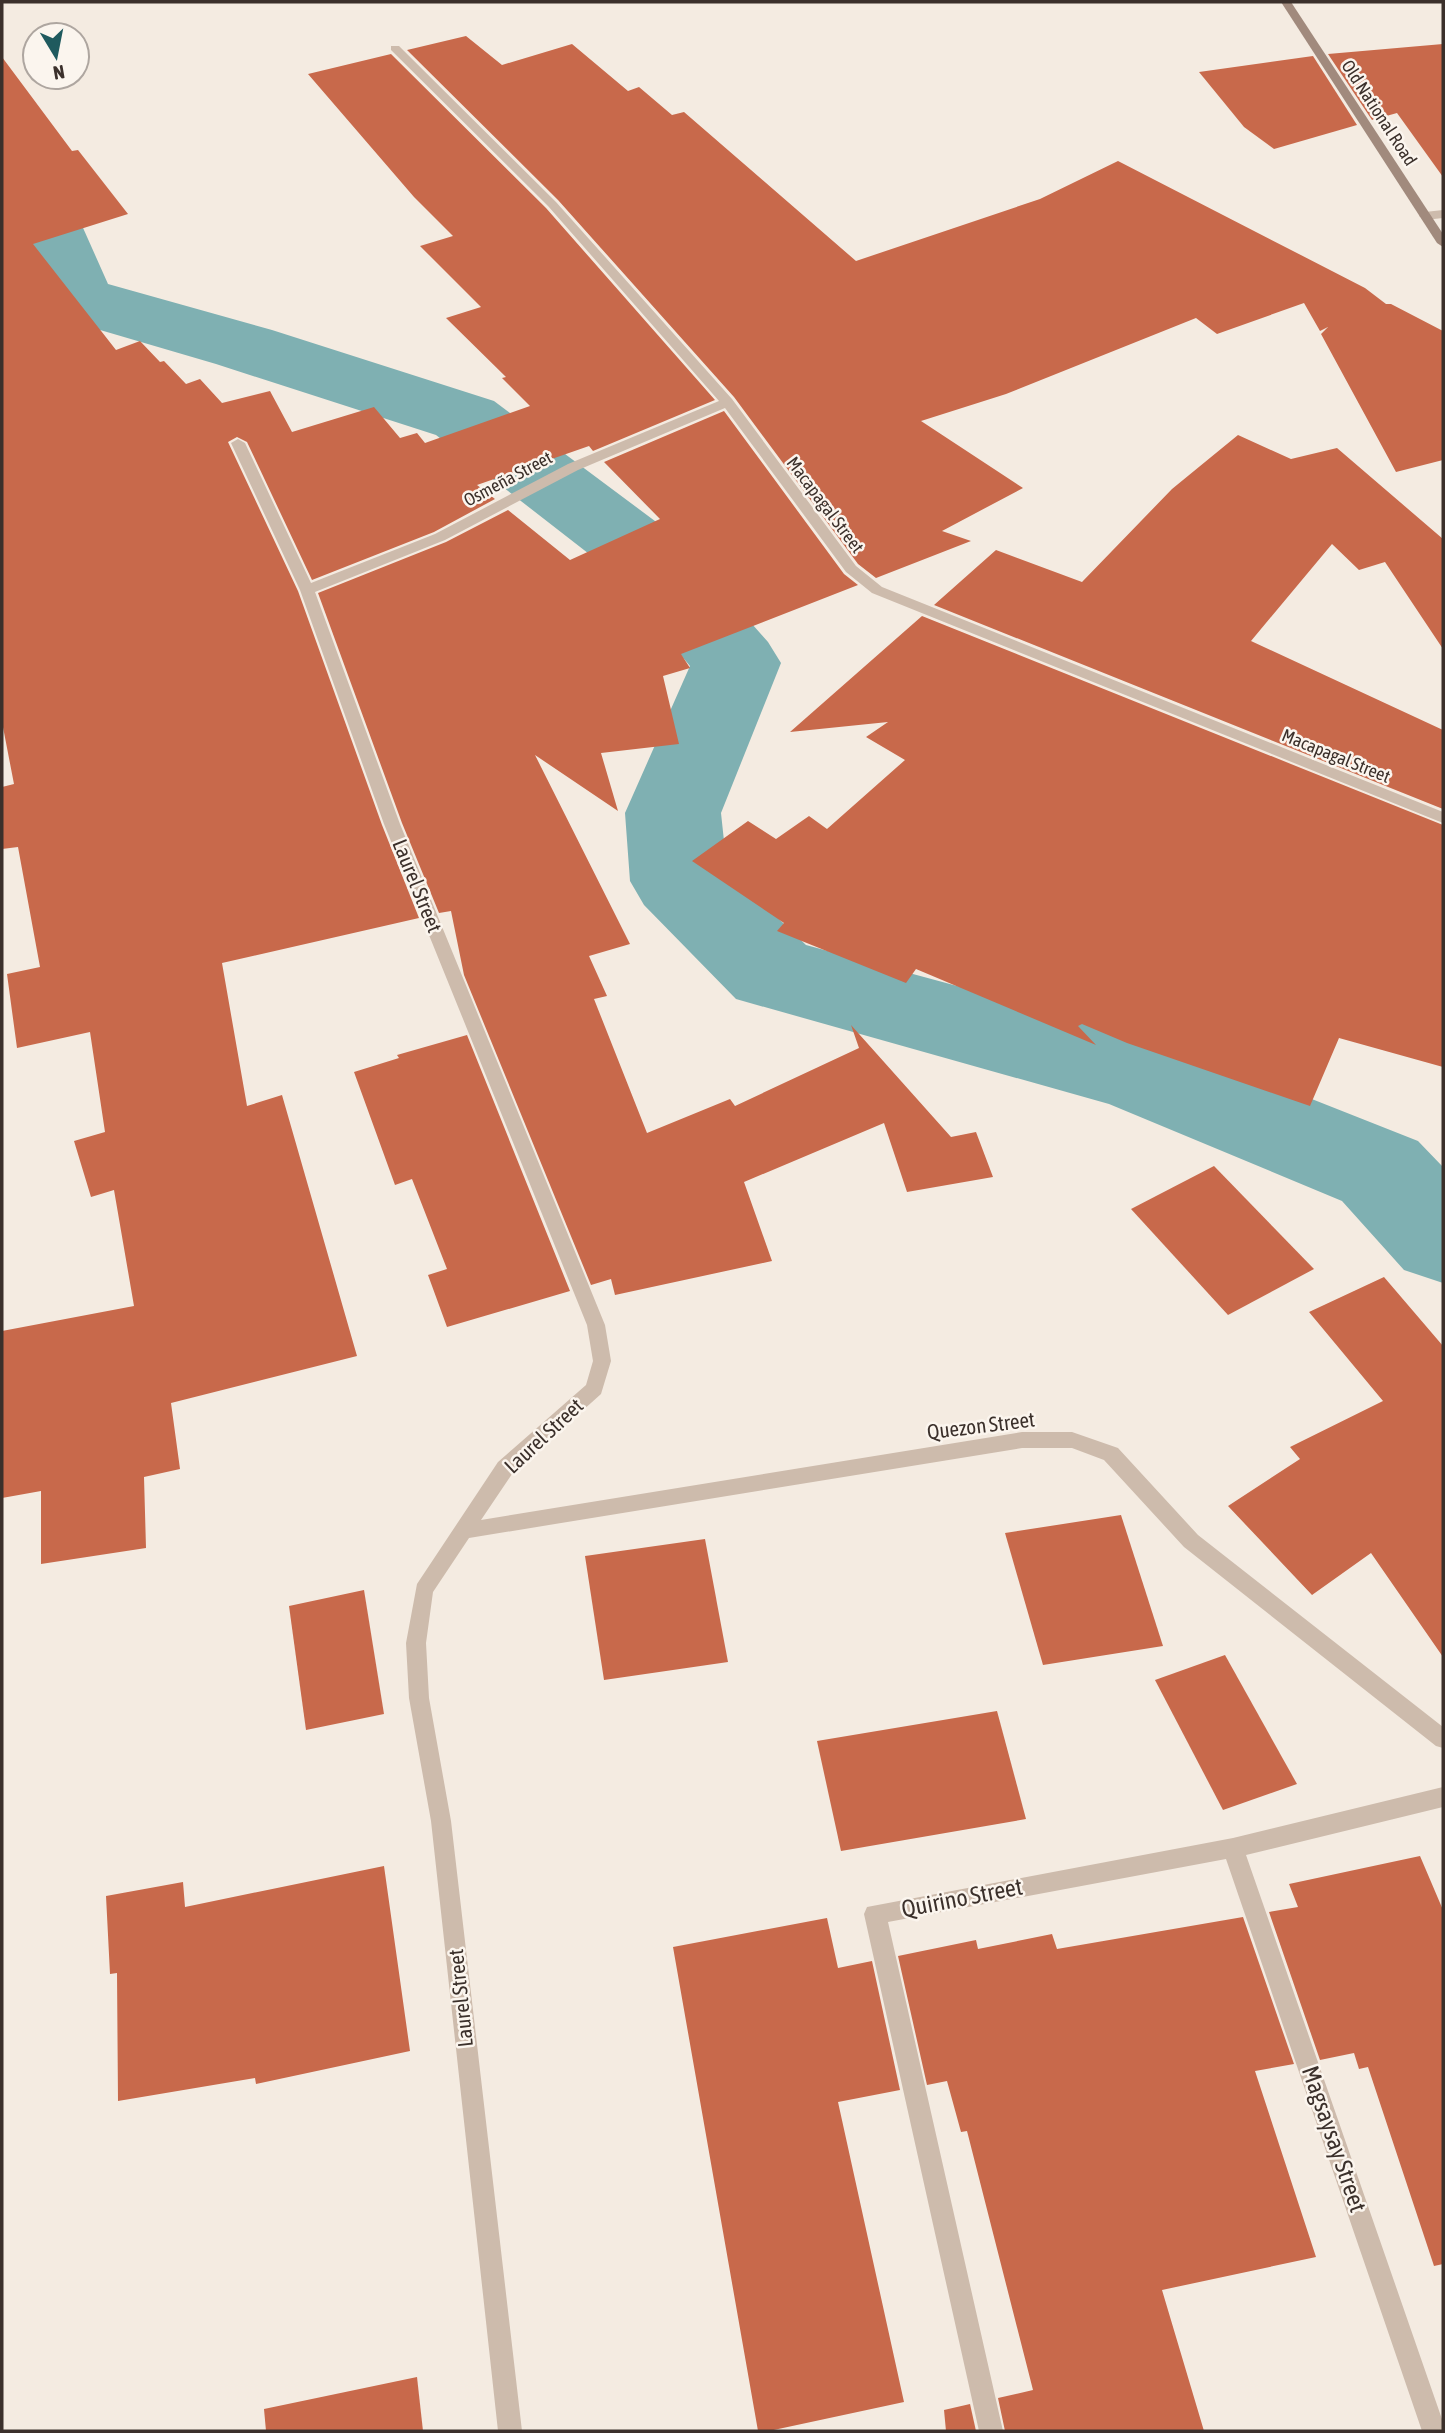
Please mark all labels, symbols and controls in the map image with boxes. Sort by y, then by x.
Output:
north arrow [21,21,91,91]
street label: Old National Road [1338,56,1421,169]
text: N [52,61,66,85]
street label: Osmeña Street [460,447,556,511]
street label: Macapagal Street [782,453,868,557]
street label: Macapagal Street [1279,724,1393,787]
street label: Laurel Street [388,836,447,936]
street label: Laurel Street [499,1393,587,1478]
street label: Quezon Street [926,1406,1036,1444]
street label: Quirino Street [899,1873,1025,1922]
street label: Laurel Street [443,1948,477,2048]
street label: Magsaysay Street [1297,2062,1372,2215]

